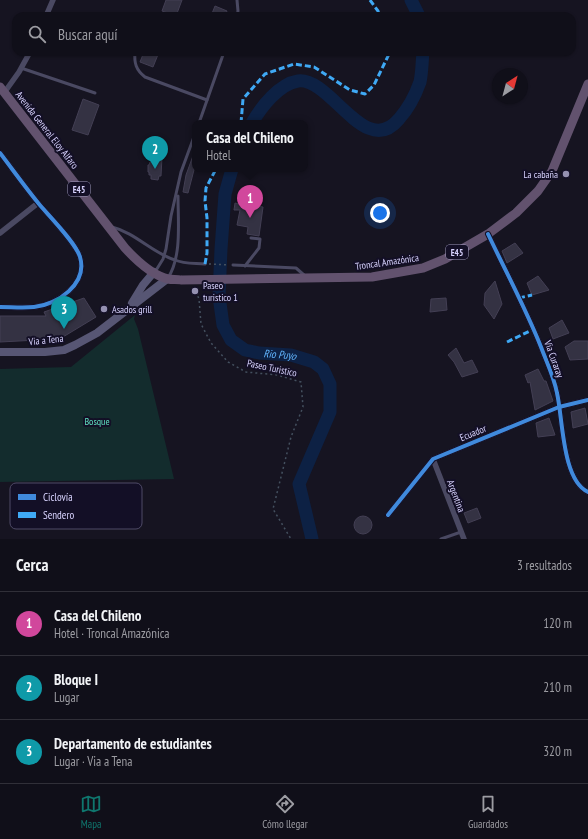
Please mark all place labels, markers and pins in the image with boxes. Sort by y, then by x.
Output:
pin: 2 [142,136,168,169]
place label: La cabaña [524,168,558,181]
marker: La cabaña [561,169,571,179]
pin: 1 [237,185,263,218]
place label: Paseo turistico 1 [203,279,238,304]
marker: Paseo turistico 1 [190,286,200,296]
pin: 3 [51,296,77,329]
place label: Asados grill [112,303,153,316]
marker: Asados grill [99,304,109,314]

